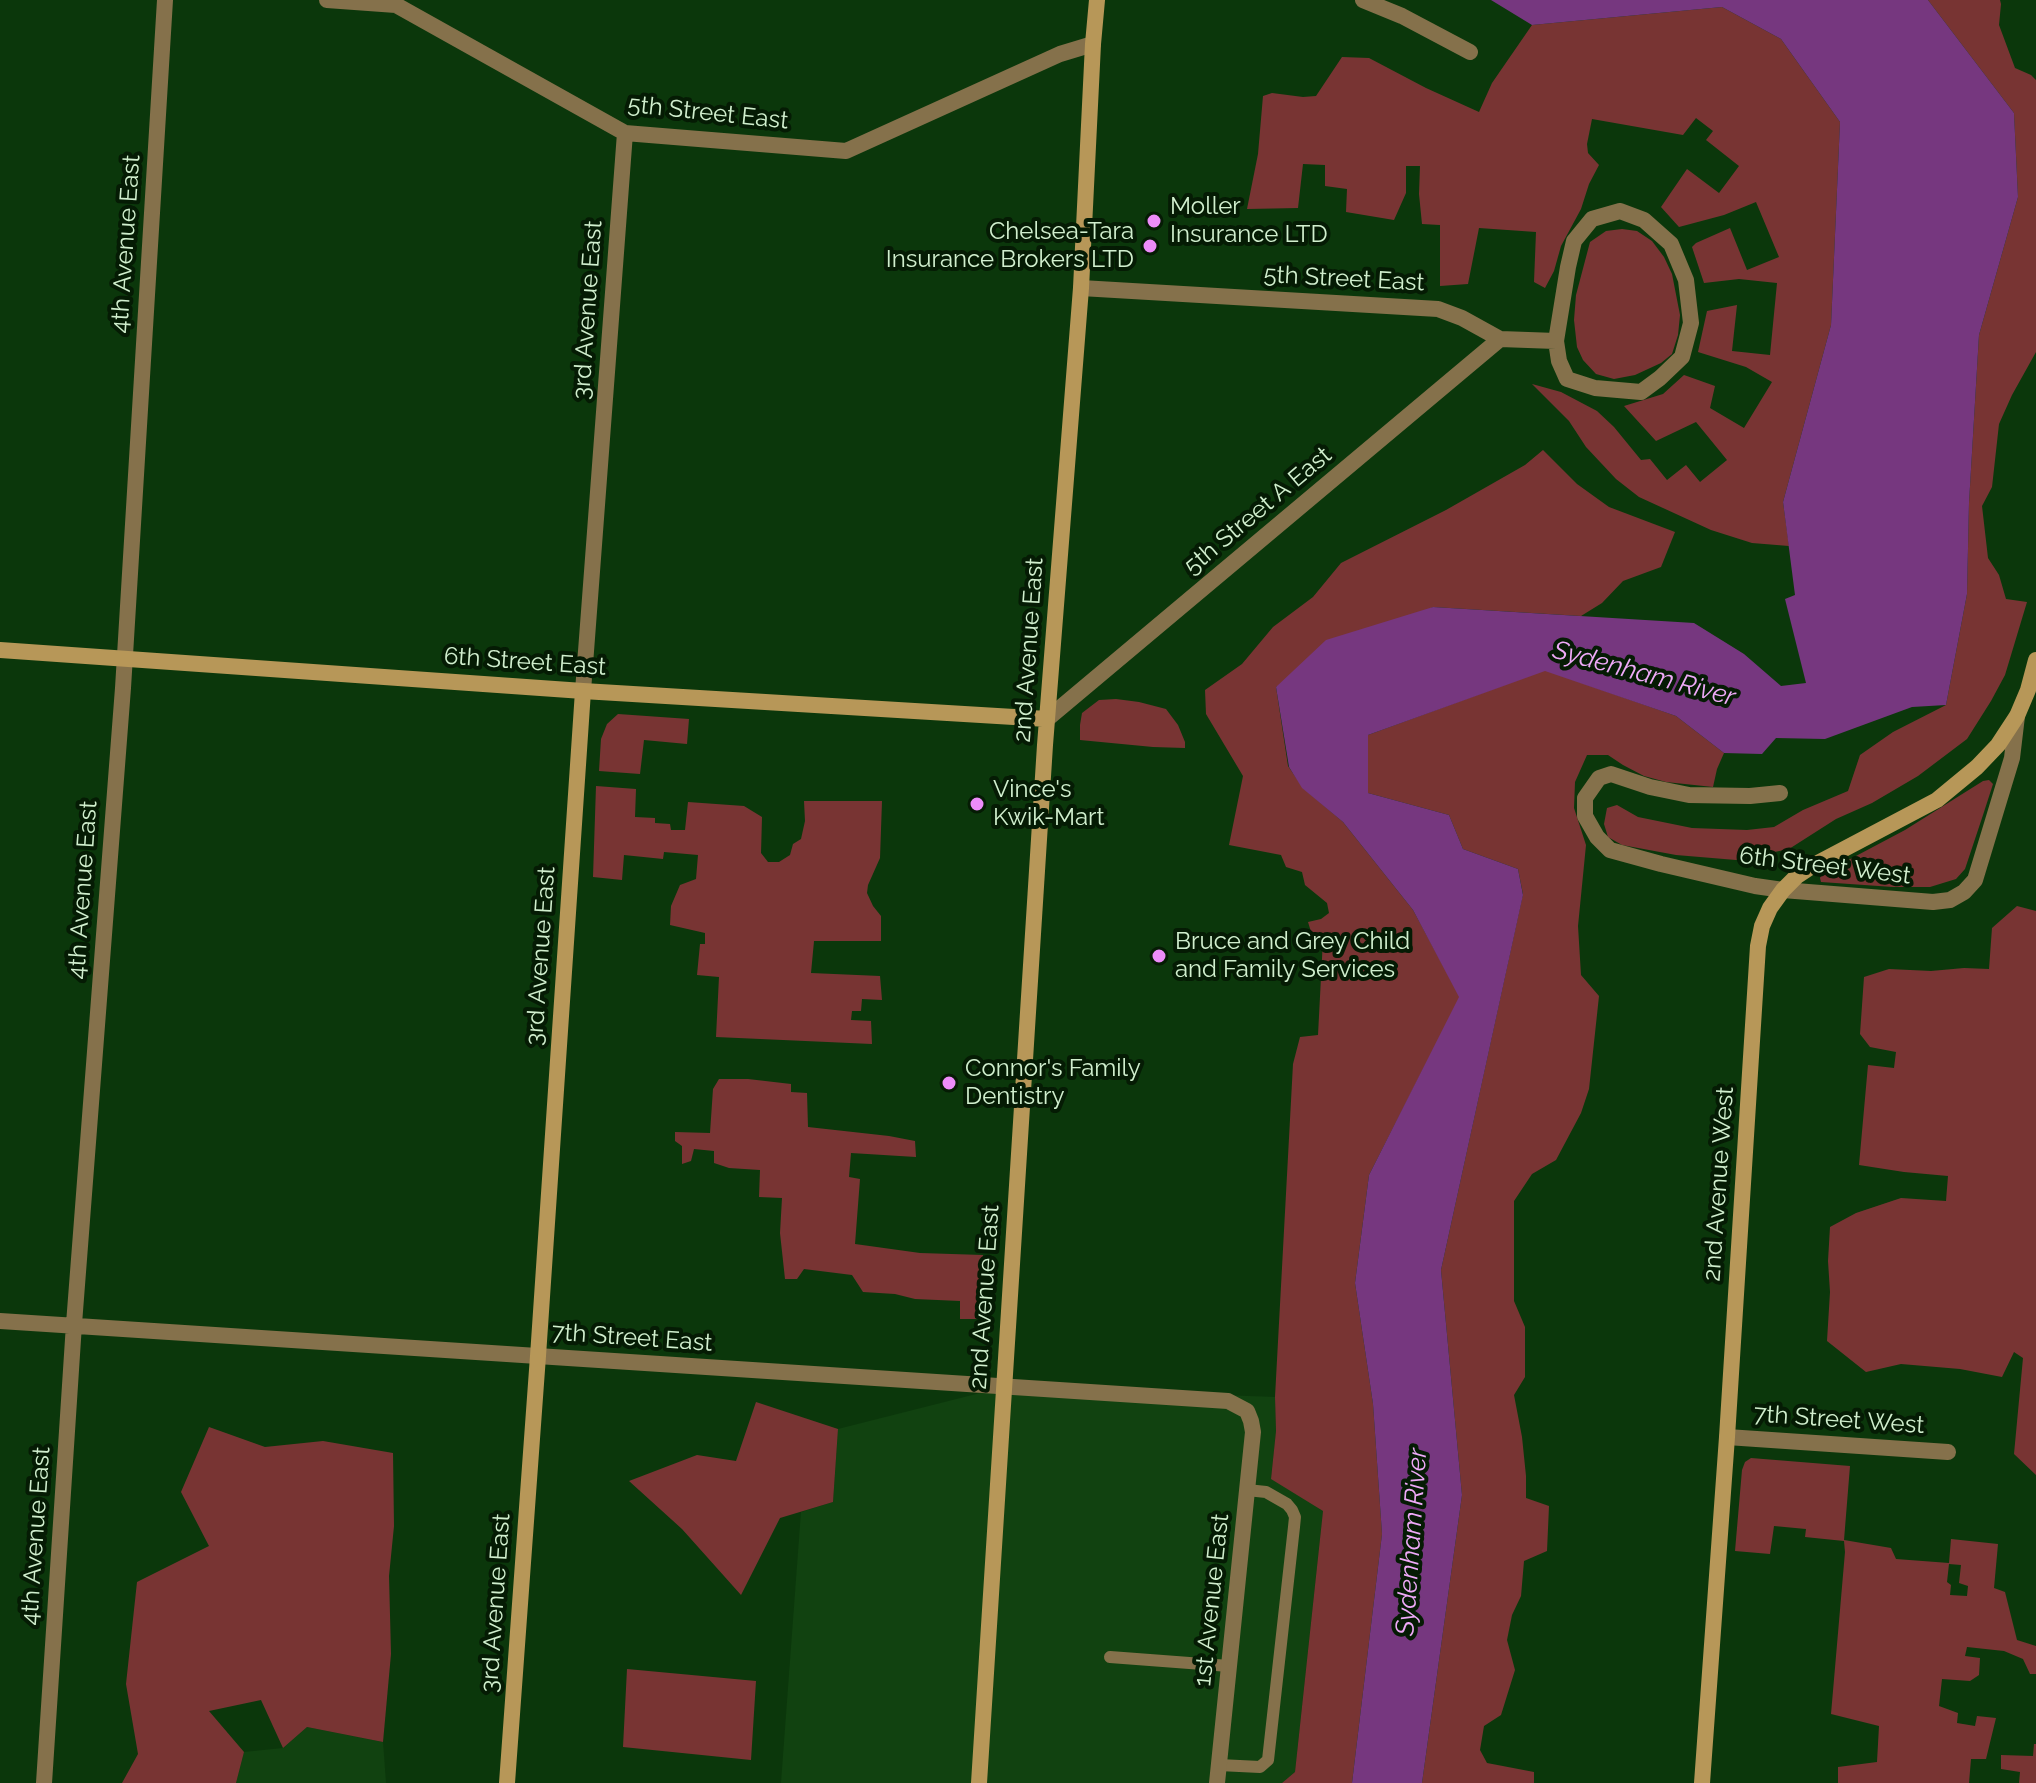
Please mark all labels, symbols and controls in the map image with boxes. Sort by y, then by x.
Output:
street label: 5th Street East [626,90,790,136]
street label: 4th Avenue East [105,154,147,334]
place label: Moller Insurance LTD [1170,193,1328,249]
marker: Moller Insurance LTD [1145,212,1163,230]
place label: Chelsea-Tara Insurance Brokers LTD [886,218,1134,274]
street label: 3rd Avenue East [567,219,609,401]
marker: Chelsea-Tara Insurance Brokers LTD [1141,237,1159,255]
street label: 5th Street East [1263,260,1425,298]
street label: 5th Street A East [1178,441,1338,581]
street label: 2nd Avenue East [1008,557,1050,743]
water label: Sydenham River [1549,635,1739,713]
street label: 6th Street East [443,642,607,682]
place label: Vince's Kwik-Mart [993,776,1105,832]
marker: Vince's Kwik-Mart [968,795,986,813]
street label: 4th Avenue East [62,800,104,980]
street label: 6th Street West [1738,841,1912,891]
street label: 3rd Avenue East [520,865,562,1047]
place label: Bruce and Grey Child and Family Services [1175,928,1410,984]
marker: Bruce and Grey Child and Family Services [1150,947,1168,965]
place label: Connor's Family Dentistry [965,1055,1141,1111]
marker: Connor's Family Dentistry [940,1074,958,1092]
street label: 2nd Avenue West [1698,1086,1740,1282]
street label: 2nd Avenue East [964,1204,1006,1390]
street label: 7th Street East [551,1318,713,1358]
street label: 7th Street West [1753,1400,1925,1440]
street label: 4th Avenue East [15,1446,57,1626]
water label: Sydenham River [1390,1447,1434,1637]
street label: 3rd Avenue East [475,1512,517,1694]
street label: 1st Avenue East [1189,1512,1235,1688]

